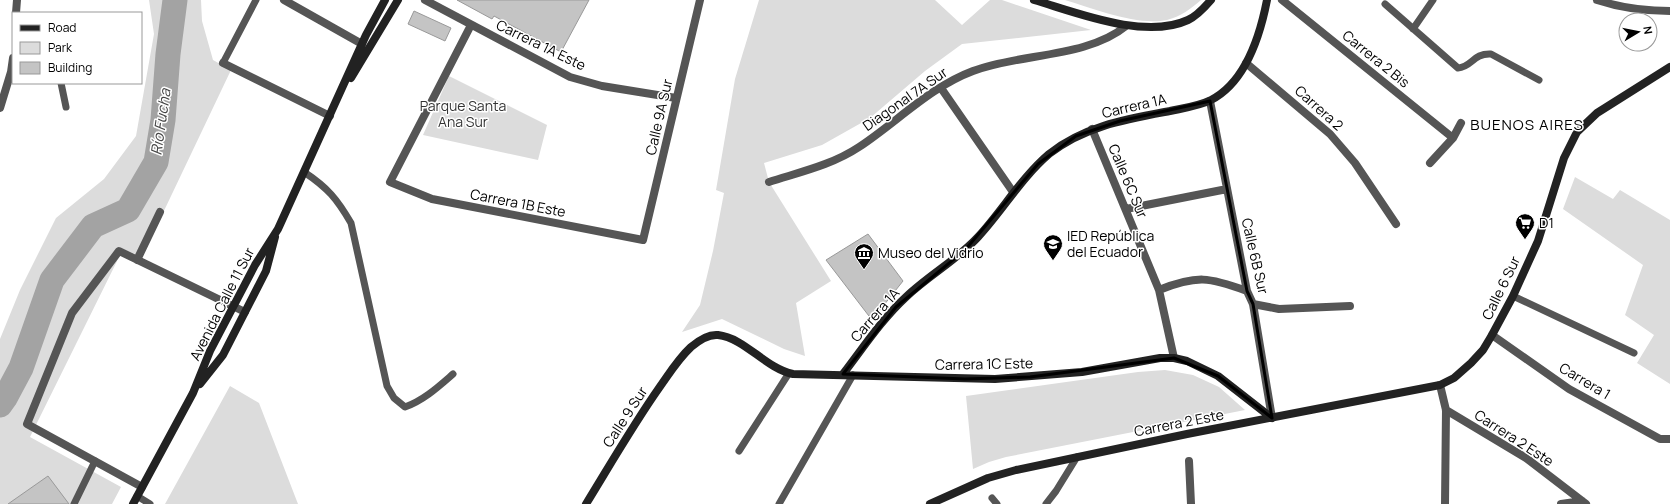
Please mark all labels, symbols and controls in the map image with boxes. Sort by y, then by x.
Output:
legend [12,12,142,84]
north arrow [1618,12,1658,52]
street label: Carrera 1A Este [493,15,589,74]
text: Road [48,19,76,36]
text: N [1640,25,1656,35]
street label: Carrera 2 Bis [1339,26,1414,92]
text: Park [48,39,73,56]
text: Building [48,59,92,76]
street label: Diagonal 7A Sur [859,62,951,135]
street label: Calle 9A Sur [641,77,677,157]
street label: Carrera 2 [1291,81,1348,135]
water label: Río Fucha [145,87,176,156]
street label: Carrera 1A [1100,89,1168,122]
park label: Parque Santa Ana Sur [420,96,506,131]
district label: BUENOS AIRES [1470,114,1584,135]
street label: Calle 6C Sur [1104,141,1153,221]
street label: Carrera 1B Este [469,184,568,221]
supermarket icon: D1 [1514,212,1536,240]
place label: D1 [1539,213,1554,232]
street label: Calle 6B Sur [1238,216,1273,296]
place label: IED República del Ecuador [1067,226,1154,261]
school or university icon: IED República del Ecuador [1042,233,1064,261]
museum icon: Museo del Vidrio [853,242,875,270]
place label: Museo del Vidrio [878,243,984,262]
street label: Avenida Calle 11 Sur [185,244,258,364]
street label: Calle 6 Sur [1477,253,1524,323]
street label: Carrera 1A [846,284,903,346]
street label: Carrera 1C Este [935,353,1033,374]
street label: Carrera 1 [1556,358,1614,403]
street label: Calle 9 Sur [598,383,651,451]
street label: Carrera 2 Este [1132,405,1225,441]
street label: Carrera 2 Este [1471,405,1558,470]

